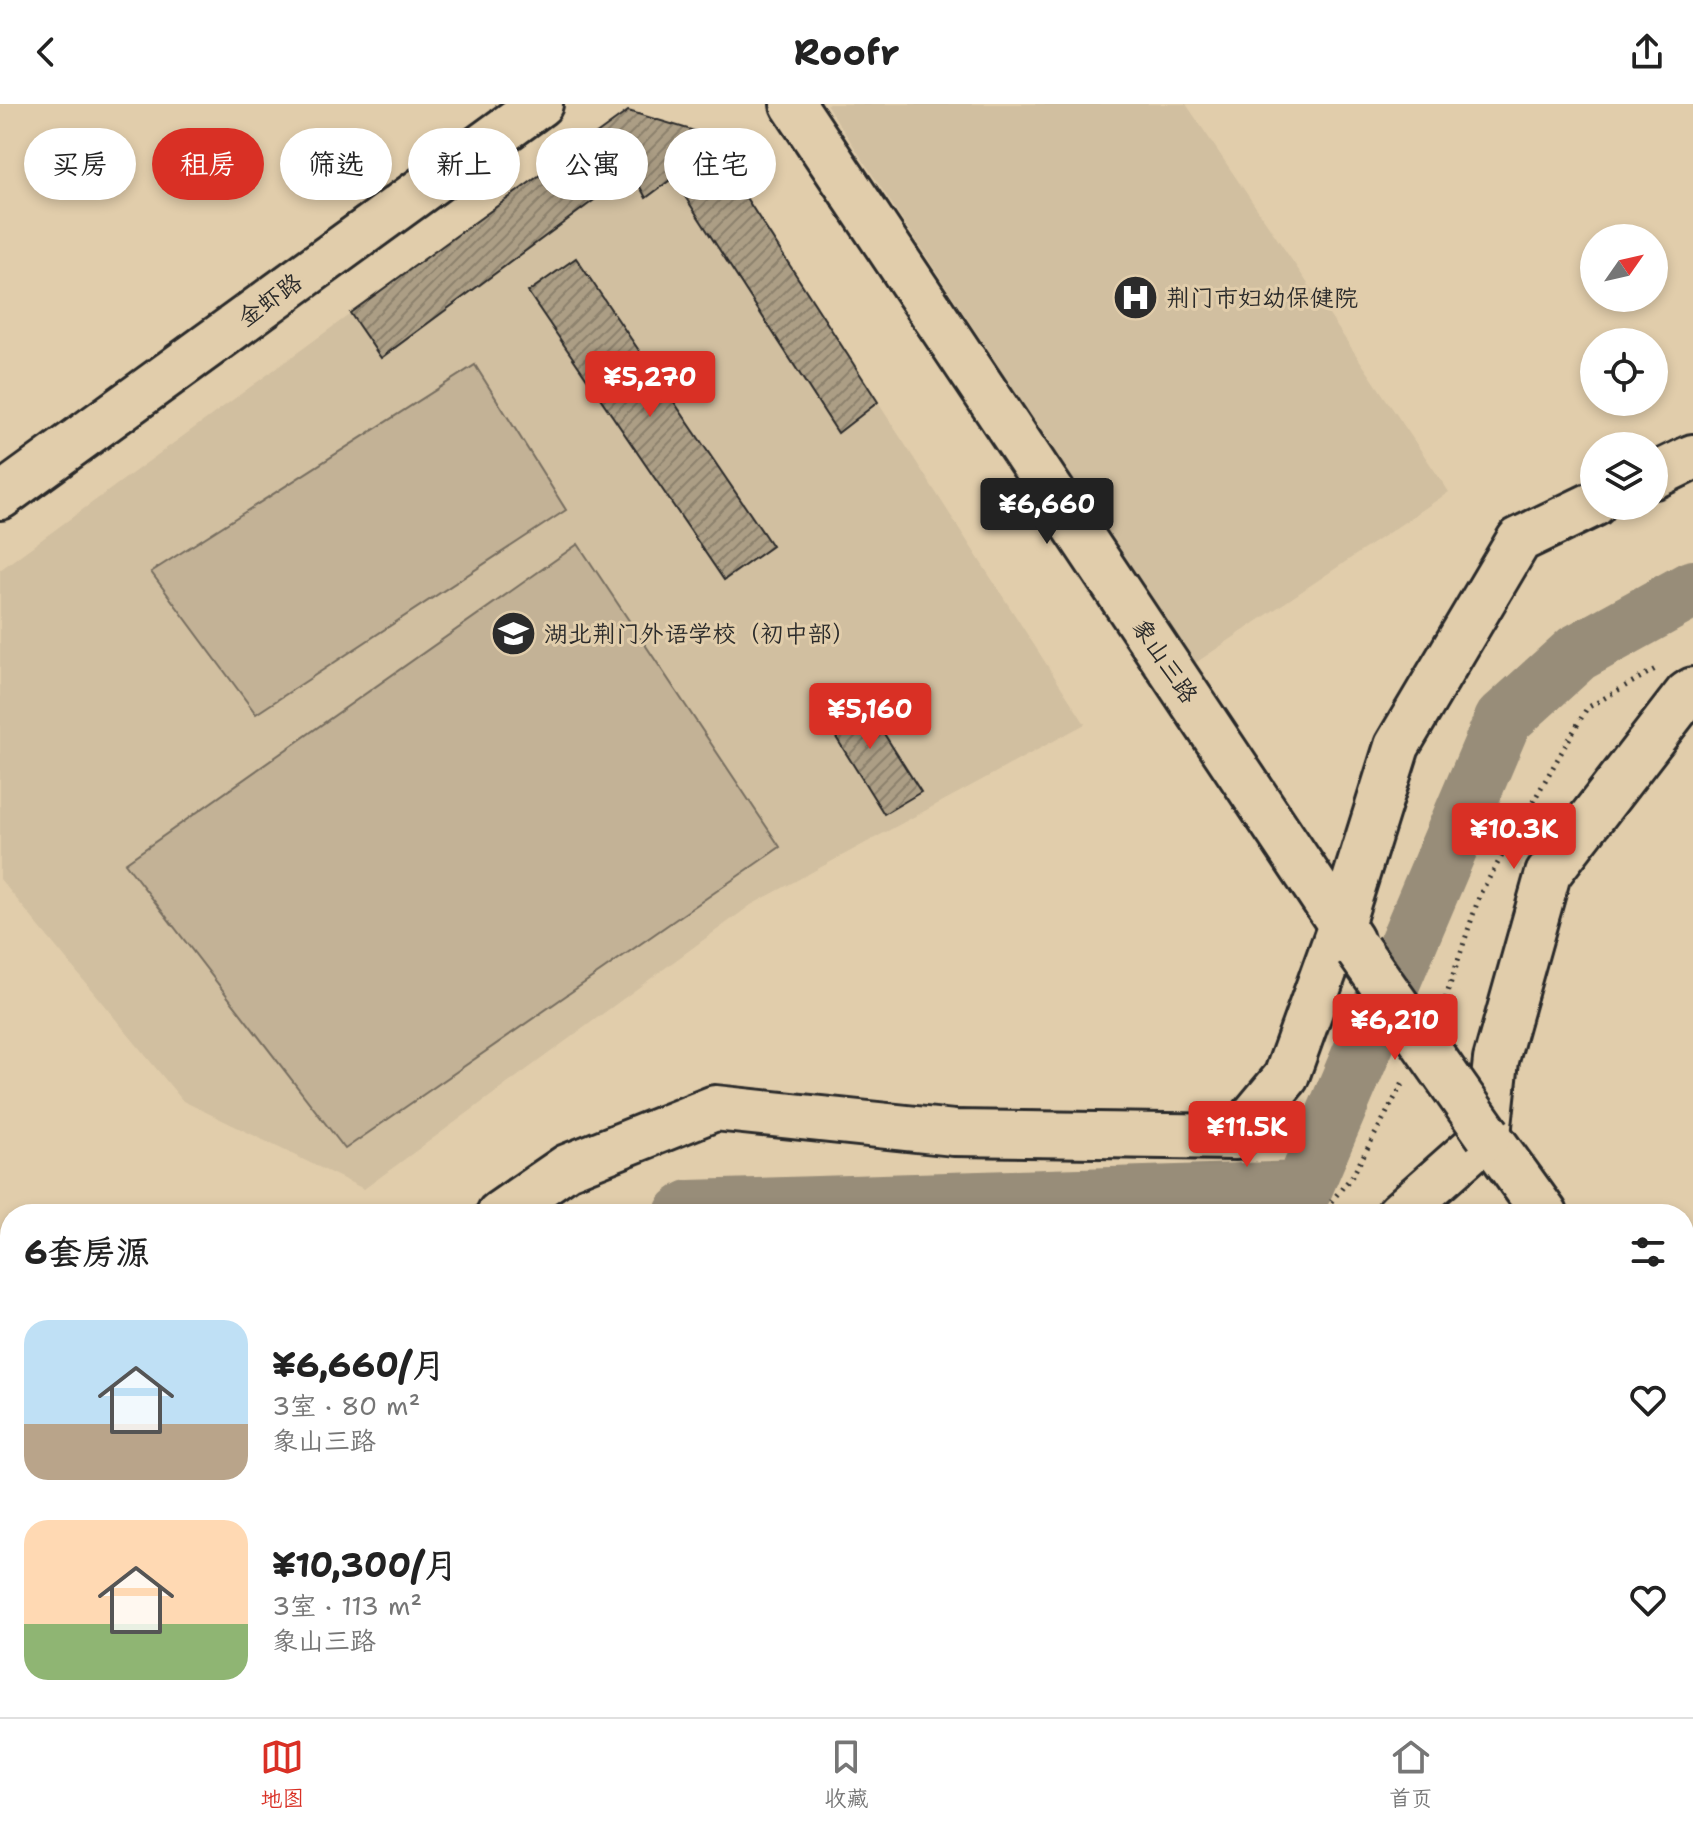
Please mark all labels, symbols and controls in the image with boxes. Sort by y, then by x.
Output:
text: Roofr [794,28,899,77]
icon: back [24,30,68,74]
icon: share [1625,30,1669,74]
chip: 买房 [24,128,136,200]
chip: 租房 [152,128,264,200]
chip: 筛选 [280,128,392,200]
chip: 新上 [408,128,520,200]
chip: 公寓 [536,128,648,200]
chip: 住宅 [664,128,776,200]
north arrow [1580,224,1668,312]
map controls [1580,224,1668,520]
street label: 金虾路 [231,266,309,334]
hospital icon: 荆门市妇幼保健院 [1111,274,1159,322]
place label: 荆门市妇幼保健院 [1166,282,1358,314]
button: locate [1580,328,1668,416]
pin: ¥5,270 [585,351,715,419]
text: ¥5,270 [603,359,697,394]
button: layers [1580,432,1668,520]
pin: ¥6,660 [982,478,1112,546]
text: ¥6,660 [998,486,1096,521]
school or university icon: 湖北荆门外语学校（初中部） [489,610,537,658]
street label: 象山三路 [1125,612,1205,710]
place label: 湖北荆门外语学校（初中部） [544,618,856,650]
pin: ¥5,160 [805,683,935,751]
text: ¥5,160 [827,691,913,726]
pin: ¥10.3K [1449,803,1579,871]
text: ¥10.3K [1470,811,1558,846]
pin: ¥6,210 [1330,994,1460,1062]
text: ¥6,210 [1351,1002,1439,1037]
pin: ¥11.5K [1182,1101,1312,1169]
text: ¥11.5K [1207,1109,1287,1144]
text: 6套房源 [24,1229,150,1275]
icon: filters [1626,1230,1670,1274]
text: ¥6,660/月 [272,1342,446,1388]
icon: home [88,1352,184,1448]
icon: heart [1626,1378,1670,1422]
text: 3室 · 80 m² [272,1388,420,1423]
text: 象山三路 [272,1423,376,1458]
text: ¥10,300/月 [272,1542,458,1588]
icon: home [88,1552,184,1648]
icon: heart [1626,1578,1670,1622]
text: 3室 · 113 m² [272,1588,422,1623]
text: 象山三路 [272,1623,376,1658]
tab: 地图 [260,1735,304,1813]
tab: 收藏 [824,1735,869,1813]
tab: 首页 [1389,1735,1433,1813]

